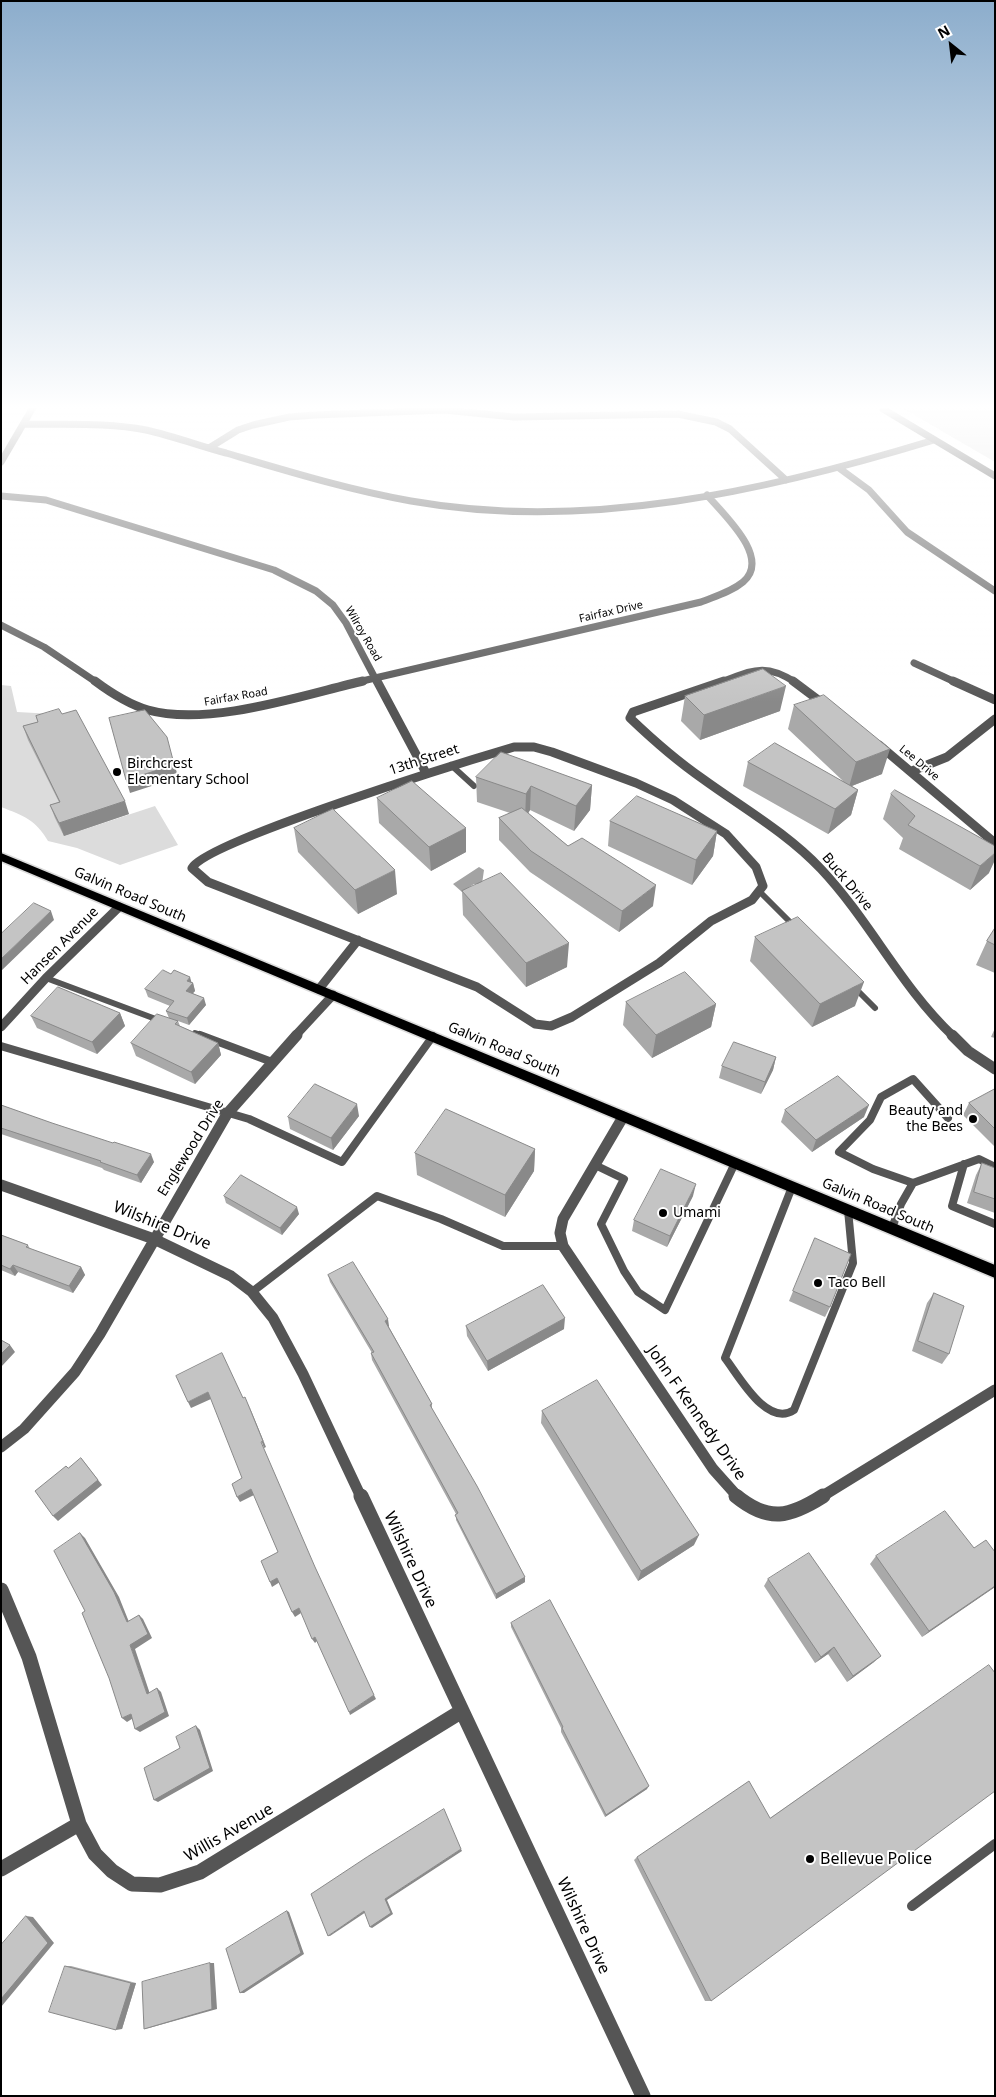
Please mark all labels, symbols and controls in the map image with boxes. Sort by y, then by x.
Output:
north arrow [926,20,976,70]
text: N [934,20,953,43]
street label: Fairfax Drive [578,598,644,626]
street label: Wilroy Road [342,604,384,664]
street label: Fairfax Road [203,685,269,709]
street label: 13th Street [387,741,461,779]
street label: Lee Drive [896,742,942,784]
place label: Birchcrest Elementary School [127,756,249,789]
marker: Birchcrest Elementary School [111,766,123,778]
street label: Buck Drive [818,850,876,914]
street label: Galvin Road South [71,864,189,926]
street label: Hansen Avenue [18,904,102,988]
street label: Galvin Road South [445,1019,563,1081]
street label: Englewood Drive [154,1096,228,1200]
place label: Beauty and the Bees [889,1103,963,1136]
marker: Beauty and the Bees [967,1113,979,1125]
street label: Galvin Road South [819,1175,937,1237]
street label: Wilshire Drive [110,1198,214,1254]
place label: Umami [673,1205,721,1221]
marker: Umami [657,1207,669,1219]
place label: Taco Bell [828,1275,886,1291]
marker: Taco Bell [812,1277,824,1289]
street label: John F Kennedy Drive [642,1342,750,1484]
street label: Wilshire Drive [379,1509,441,1611]
street label: Willis Avenue [181,1800,277,1866]
place label: Bellevue Police [820,1849,932,1869]
marker: Bellevue Police [804,1853,816,1865]
street label: Wilshire Drive [552,1875,614,1977]

